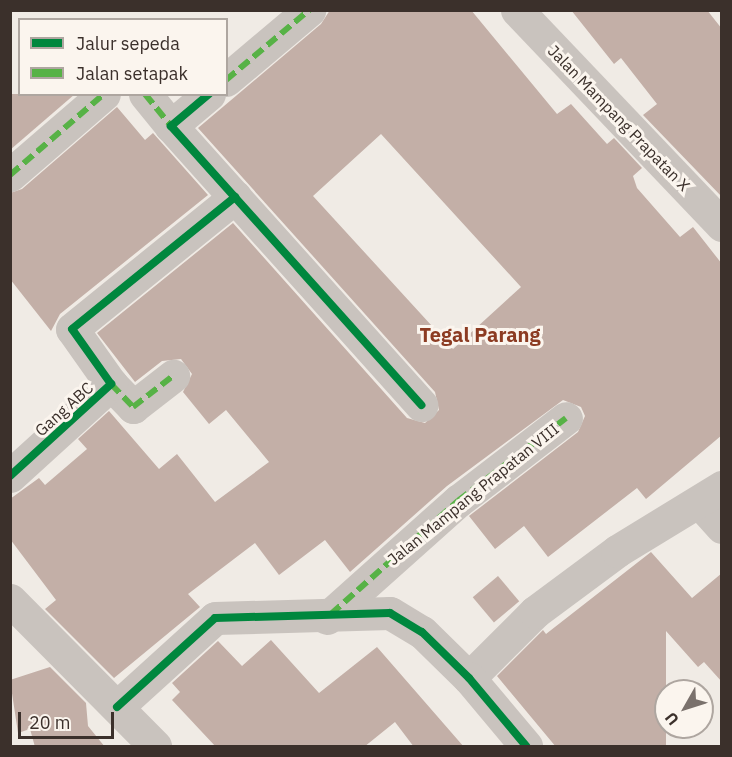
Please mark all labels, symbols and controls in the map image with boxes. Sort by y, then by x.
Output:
legend [18,18,228,96]
text: Jalur sepeda [76,32,180,55]
street label: Jalan Mampang Prapatan X [544,41,694,195]
text: Jalan setapak [76,62,188,85]
district label: Tegal Parang [419,322,541,346]
street label: Gang ABC [31,378,97,440]
street label: Jalan Mampang Prapatan VIII [383,419,563,569]
north arrow [654,679,714,739]
scale bar [21,700,117,738]
text: U [660,708,683,730]
text: 20 m [29,711,71,734]

